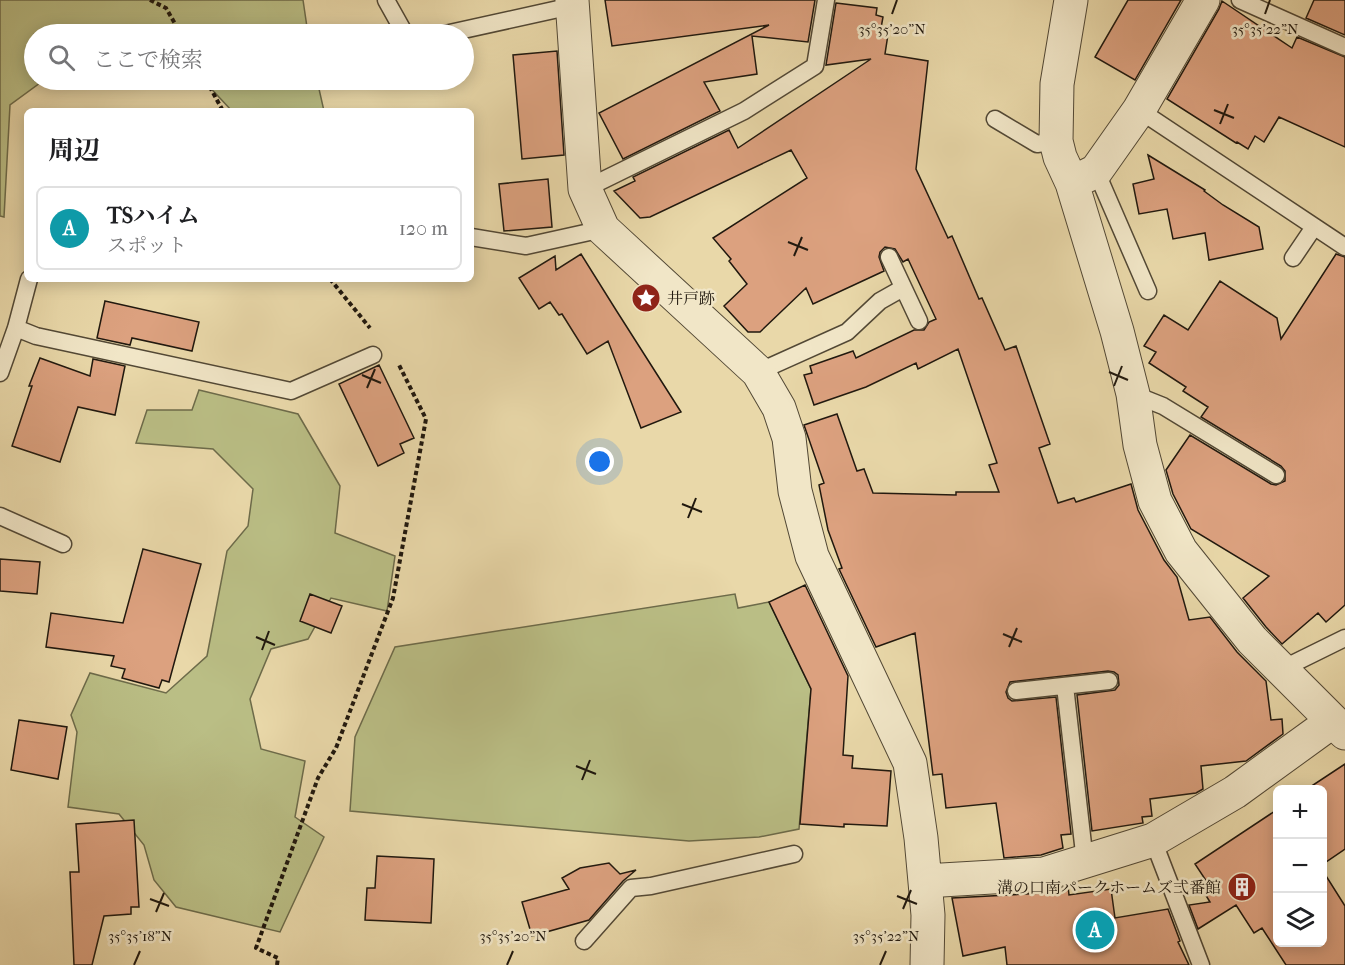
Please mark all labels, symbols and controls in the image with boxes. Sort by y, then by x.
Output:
text: 35°35'20"N [858,20,926,38]
text: 35°35'22"N [1232,20,1299,38]
search box [24,24,474,90]
icon: search [45,41,78,74]
text: ここで検索 [93,47,203,73]
text: 周辺 [48,135,100,166]
text: TSハイム [107,203,199,229]
text: A [63,217,76,240]
text: 120 m [399,217,448,240]
text: スポット [107,234,187,257]
place icon: 井戸跡 [630,282,662,314]
place label: 井戸跡 [667,289,715,308]
your location [585,447,614,476]
map controls [1273,785,1327,947]
button: + [1273,785,1327,839]
button: − [1273,839,1327,893]
building icon: 溝の口南パークホームズ弍番館 [1226,871,1258,903]
place label: 溝の口南パークホームズ弍番館 [997,878,1221,897]
button: layers [1273,893,1327,947]
pin: A [1076,908,1114,952]
text: 35°35'18"N [108,927,173,945]
text: 35°35'20"N [479,927,547,945]
text: 35°35'22"N [853,927,920,945]

